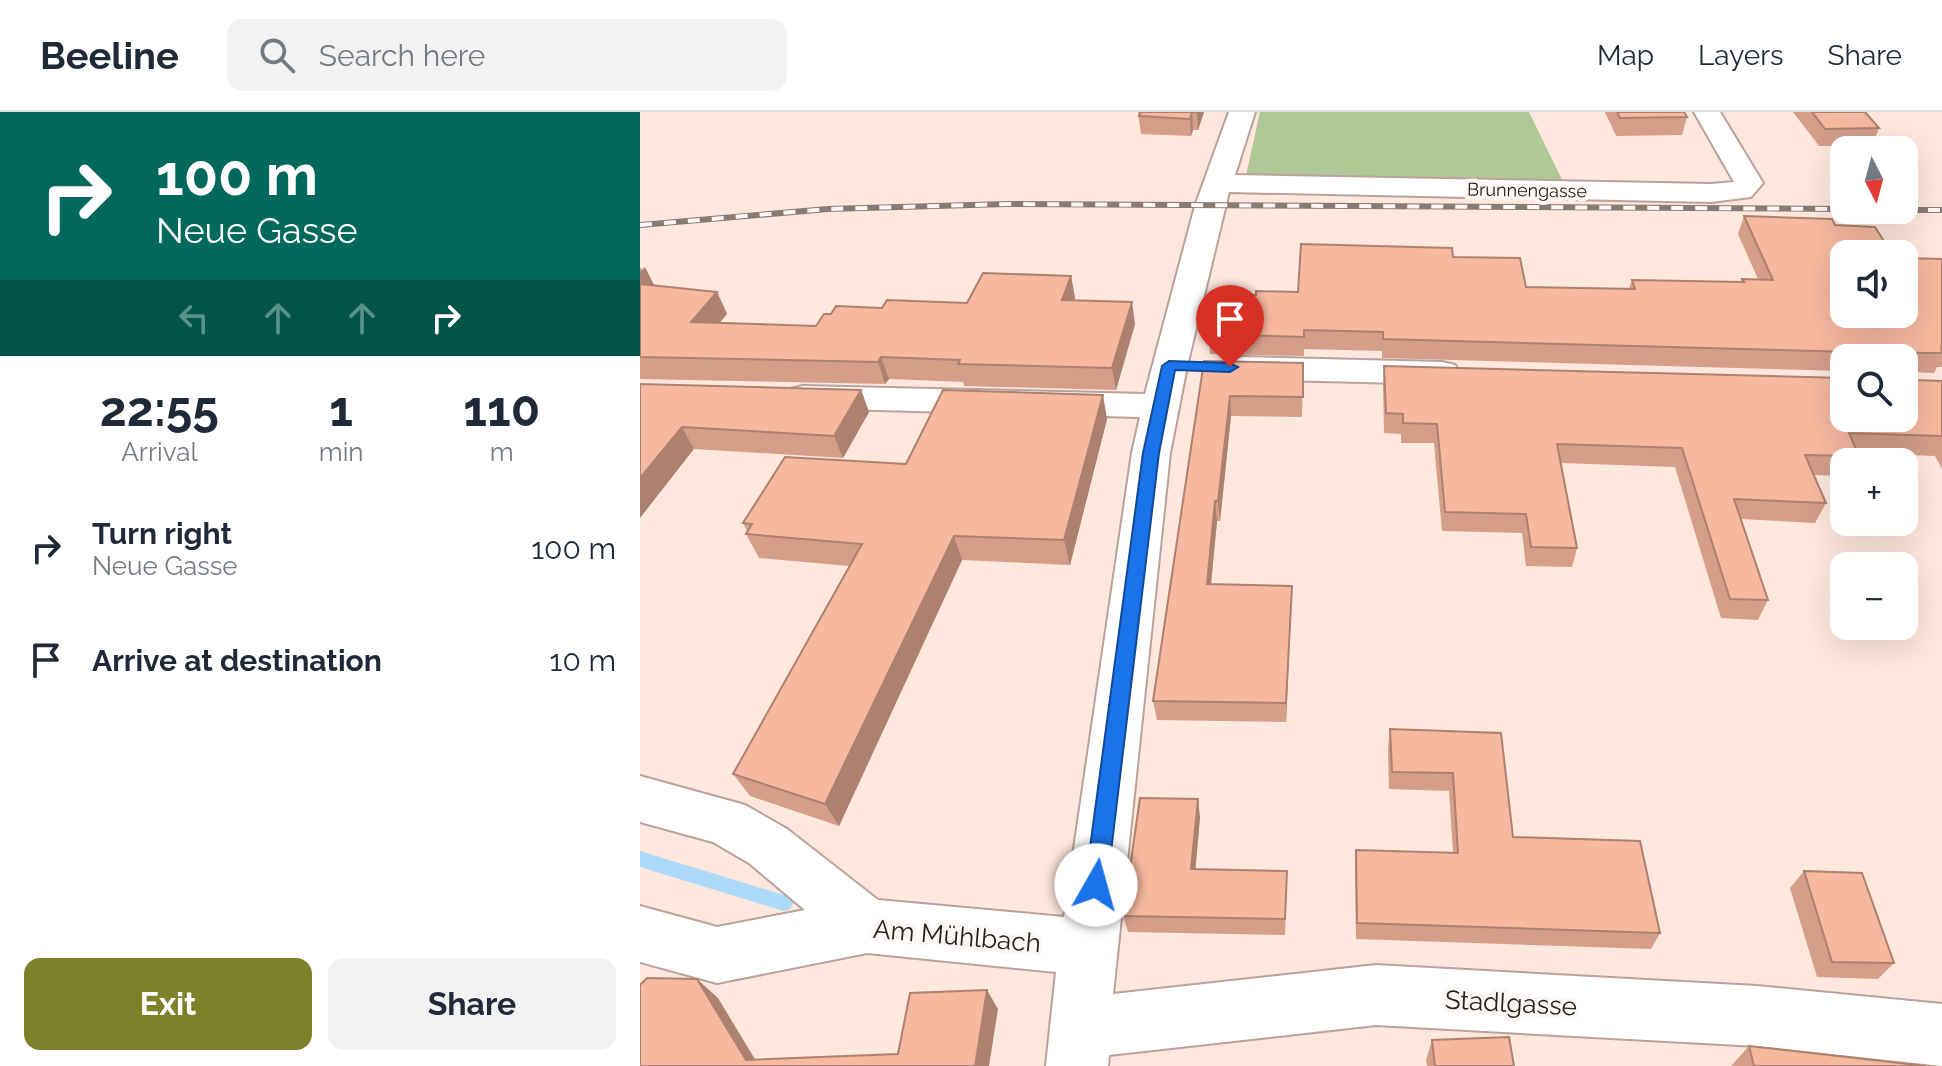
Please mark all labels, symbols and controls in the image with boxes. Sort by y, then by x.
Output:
search box [227,19,787,91]
text: Beeline [40,33,179,78]
icon: search [255,33,299,77]
text: Search here [319,38,485,73]
text: Map [1597,39,1654,72]
text: Layers [1698,39,1784,72]
text: Share [1828,39,1902,72]
north arrow [1830,136,1918,224]
map controls [1830,136,1918,640]
text: 100 m [156,142,318,208]
icon: right [24,144,128,248]
street label: Brunnengasse [1467,178,1588,202]
text: Neue Gasse [156,209,358,251]
button: sound [1830,240,1918,328]
pin [1196,285,1264,367]
icon: left [172,296,216,340]
icon: ahead [256,296,300,340]
icon: ahead [340,296,384,340]
icon: right [424,296,468,340]
icon: arrive [1208,297,1252,341]
button: search [1830,344,1918,432]
text: 22:55 [100,381,219,437]
text: 1 [329,381,353,437]
text: 110 [463,381,540,437]
text: Arrival [121,437,198,467]
text: min [319,437,363,467]
text: m [490,437,514,467]
button: + [1830,448,1918,536]
text: Turn right [92,516,232,551]
icon: right [24,526,68,570]
text: 100 m [531,531,616,566]
text: Neue Gasse [92,551,238,581]
button: − [1830,552,1918,640]
icon: arrive [24,638,68,682]
text: Arrive at destination [92,643,382,678]
text: 10 m [550,643,616,678]
position arrow [1054,843,1138,927]
street label: Am Mühlbach [872,914,1042,958]
button: Exit [24,958,312,1050]
button: Share [328,958,616,1050]
street label: Stadlgasse [1444,985,1578,1021]

